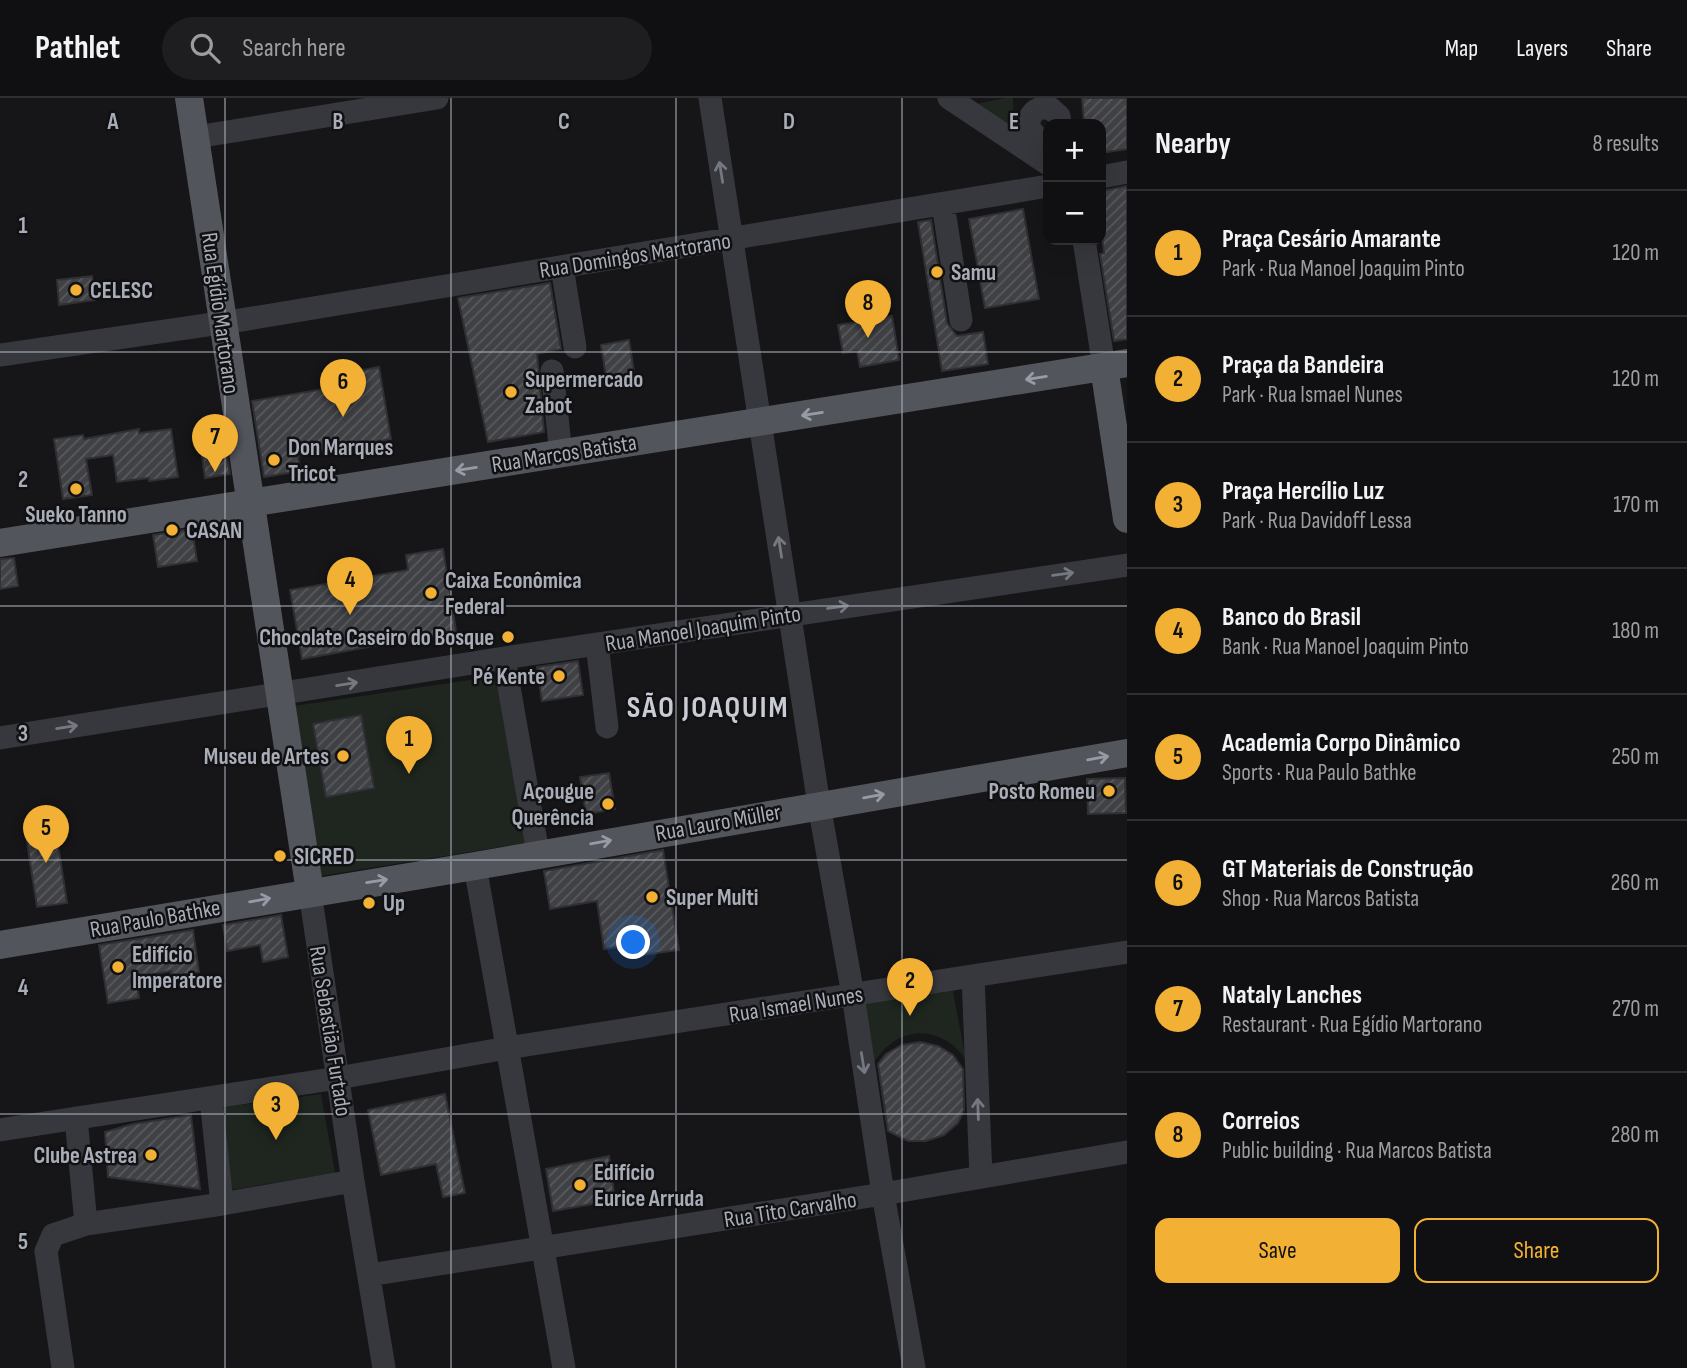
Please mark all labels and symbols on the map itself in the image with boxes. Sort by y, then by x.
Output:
text: A [107,108,120,136]
text: B [333,108,344,136]
text: C [558,108,570,136]
text: D [783,108,795,136]
text: E [1009,108,1019,136]
one-way arrow [715,161,728,184]
text: 1 [18,212,28,240]
street label: Rua Domingos Martorano [538,227,733,285]
street label: Rua Egídio Martorano [195,230,245,396]
place label: Samu [951,259,996,287]
marker: Samu [929,264,945,280]
place label: CELESC [90,277,153,305]
pin: 8 [845,280,891,338]
marker: CELESC [68,282,84,298]
pin: 6 [320,359,366,417]
place label: Supermercado Zabot [525,366,643,420]
one-way arrow [1025,372,1048,385]
marker: Supermercado Zabot [503,384,519,400]
one-way arrow [801,408,824,421]
pin: 7 [192,414,238,472]
street label: Rua Marcos Batista [490,429,639,479]
place label: Don Marques Tricot [288,434,393,488]
marker: Don Marques Tricot [266,452,282,468]
one-way arrow [455,463,478,476]
text: 2 [18,466,28,494]
marker: Sueko Tanno [68,481,84,497]
place label: Sueko Tanno [25,501,127,529]
place label: CASAN [186,517,242,545]
marker: CASAN [164,522,180,538]
one-way arrow [773,536,786,559]
pin: 4 [327,557,373,615]
place label: Caixa Econômica Federal [445,567,582,621]
one-way arrow [1051,568,1074,581]
marker: Caixa Econômica Federal [423,585,439,601]
street label: Rua Manoel Joaquim Pinto [604,600,803,658]
one-way arrow [826,601,849,614]
place label: Chocolate Caseiro do Bosque [259,624,494,652]
marker: Chocolate Caseiro do Bosque [500,629,516,645]
place label: Pé Kente [473,663,545,691]
marker: Pé Kente [551,668,567,684]
one-way arrow [335,677,358,690]
district label: SÃO JOAQUIM [627,690,789,726]
pin: 1 [386,716,432,774]
text: 3 [18,720,28,748]
one-way arrow [56,720,78,733]
place label: Museu de Artes [204,743,329,771]
marker: Museu de Artes [335,748,351,764]
one-way arrow [1086,751,1109,764]
place label: Açougue Querência [511,778,594,832]
place label: Posto Romeu [988,778,1095,806]
marker: Posto Romeu [1101,783,1117,799]
one-way arrow [862,789,885,802]
marker: Açougue Querência [600,796,616,812]
street label: Rua Lauro Müller [653,798,783,848]
pin: 5 [23,805,69,863]
one-way arrow [589,835,612,848]
place label: SICRED [294,843,354,871]
marker: SICRED [272,848,288,864]
one-way arrow [365,874,388,887]
place label: Super Multi [666,884,758,912]
marker: Super Multi [644,889,660,905]
place label: Up [383,890,405,918]
one-way arrow [249,893,271,906]
street label: Rua Paulo Bathke [88,894,223,944]
marker: Up [361,895,377,911]
your location [616,925,650,959]
place label: Edifício Imperatore [132,941,223,995]
street label: Rua Sebastião Furtado [303,944,357,1118]
pin: 2 [887,958,933,1016]
marker: Edifício Imperatore [110,959,126,975]
text: 4 [18,974,29,1002]
street label: Rua Ismael Nunes [727,981,865,1029]
one-way arrow [857,1051,870,1073]
pin: 3 [253,1082,299,1140]
one-way arrow [972,1097,985,1120]
place label: Clube Astrea [34,1142,137,1170]
marker: Clube Astrea [143,1147,159,1163]
place label: Edifício Eurice Arruda [594,1159,704,1213]
marker: Edifício Eurice Arruda [572,1177,588,1193]
street label: Rua Tito Carvalho [722,1186,858,1234]
text: 5 [18,1228,28,1256]

